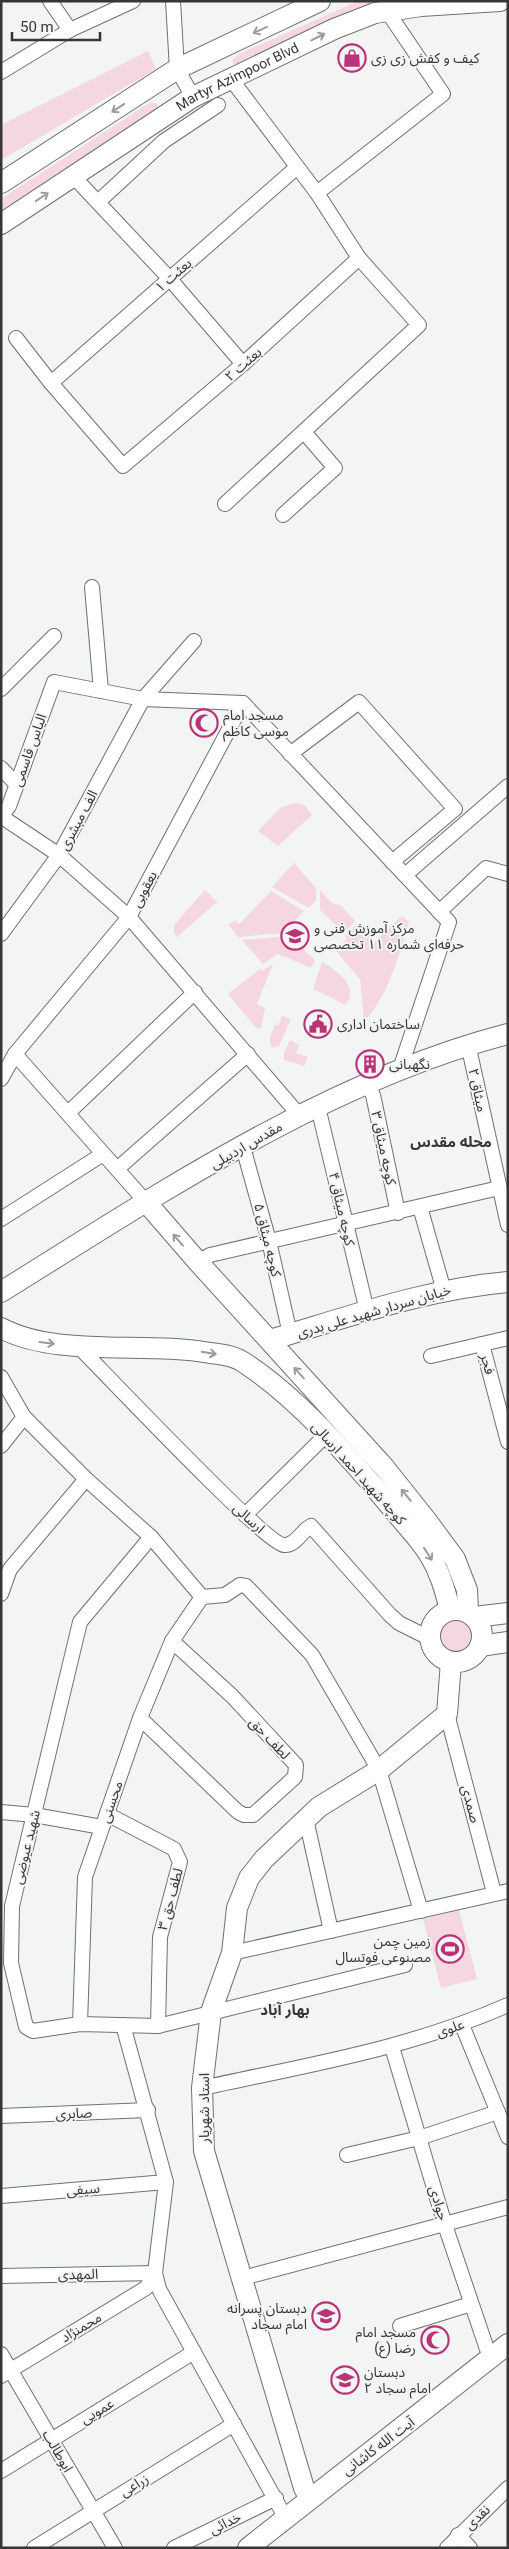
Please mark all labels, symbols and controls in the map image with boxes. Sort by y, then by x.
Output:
scale bar [12,10,100,42]
text: 50 m [20,18,54,36]
one-way arrow [253,25,268,35]
one-way arrow [310,32,325,41]
street label: Martyr Azimpoor Blvd [173,39,301,114]
shop icon: کیف و کفش زی زی [337,43,367,73]
place label: کیف و کفش زی زی [371,50,480,67]
one-way arrow [111,103,125,113]
one-way arrow [34,192,48,202]
street label: بعثت ۱ [151,255,195,295]
street label: بعثت ۲ [221,344,265,384]
place label: مسجد امام موسی کاظم [223,707,289,742]
mosque icon: مسجد امام موسی کاظم [189,708,219,738]
street label: الیاس قاسمی [8,711,51,789]
street label: الف مبشری [55,787,101,853]
street label: یعقوبی [128,868,161,910]
place label: مرکز آموزش فنی و حرفه‌ای شماره ۱۱ تخصصی [314,920,464,953]
school or university icon: مرکز آموزش فنی و حرفه‌ای شماره ۱۱ تخصصی [280,921,310,951]
public building icon: ساختمان اداری [303,1009,333,1039]
place label: ساختمان اداری [337,1016,420,1033]
building icon: نگهبانی [355,1049,385,1079]
place label: نگهبانی [389,1056,430,1073]
street label: میثاق ۲ [466,1067,490,1113]
street label: کوچه میثاق ۳ [366,1110,400,1187]
street label: مقدس اردبیلی [207,1118,285,1173]
district label: محله مقدس [410,1133,492,1151]
street label: کوچه میثاق ۴ [324,1171,358,1248]
street label: کوچه میثاق ۵ [249,1202,285,1279]
one-way arrow [172,1233,184,1246]
street label: خیابان سردار شهید علی بدری [295,1281,453,1342]
one-way arrow [39,1338,55,1348]
one-way arrow [201,1349,217,1359]
street label: فجر [476,1351,498,1376]
one-way arrow [293,1366,305,1379]
street label: کوچه شهید احمد ارسالی [307,1418,410,1529]
one-way arrow [401,1489,412,1502]
street label: ارسالی [229,1500,268,1537]
one-way arrow [423,1547,433,1561]
street label: لطف حق [245,1714,294,1764]
street label: محسنی [96,1779,127,1825]
street label: صمدی [457,1783,484,1825]
street label: شهید عیوضی [9,1808,44,1886]
street label: لطف حق ۳ [154,1866,188,1932]
place label: زمین چمن مصنوعی فوتسال [335,1933,431,1966]
sports icon: زمین چمن مصنوعی فوتسال [435,1934,465,1964]
district label: بهار آباد [260,2001,310,2019]
street label: علوی [434,2016,466,2041]
street label: استاد شهریار [196,2073,213,2144]
street label: صابری [55,2104,93,2123]
street label: سیفی [66,2180,100,2199]
street label: جوادی [425,2184,452,2223]
street label: المهدی [58,2266,98,2283]
place label: دبستان پسرانه امام سجاد [227,2300,307,2335]
school or university icon: دبستان پسرانه امام سجاد [311,2301,341,2331]
street label: محمنژاد [58,2309,105,2346]
place label: مسجد امام رضا (ع) [355,2324,416,2359]
mosque icon: مسجد امام رضا (ع) [420,2325,450,2355]
place label: دبستان امام سجاد ۲ [364,2364,431,2399]
school or university icon: دبستان امام سجاد ۲ [330,2365,360,2395]
street label: عمویی [77,2395,117,2428]
street label: آیت الله کاشانی [339,2413,419,2479]
street label: ابوطالب [39,2427,76,2476]
street label: زراعی [117,2470,152,2501]
street label: نقدی [461,2501,494,2533]
street label: خدائی [207,2509,244,2538]

